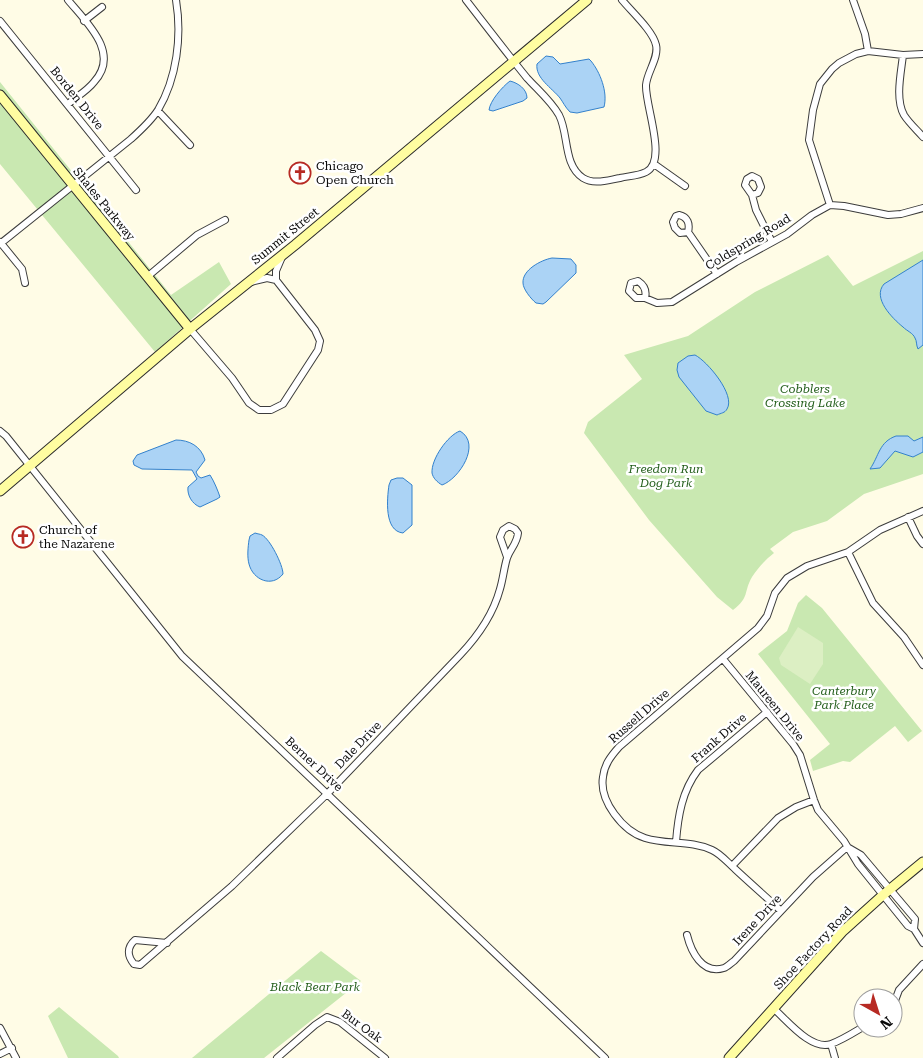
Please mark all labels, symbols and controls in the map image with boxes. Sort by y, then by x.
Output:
street label: Borden Drive [47,64,107,133]
place label: Chicago Open Church [316,159,394,187]
church icon: Chicago Open Church [288,161,312,185]
street label: Shales Parkway [70,165,138,244]
street label: Summit Street [248,204,322,267]
street label: Coldspring Road [703,211,793,273]
park label: Cobblers Crossing Lake [765,382,845,410]
park label: Freedom Run Dog Park [627,462,704,490]
place label: Church of the Nazarene [39,523,115,551]
church icon: Church of the Nazarene [11,525,35,549]
street label: Maureen Drive [743,668,808,744]
park label: Canterbury Park Place [812,684,877,712]
street label: Russell Drive [606,686,672,746]
street label: Frank Drive [689,710,750,766]
street label: Dale Drive [332,718,384,772]
street label: Berner Drive [282,734,346,794]
street label: Irene Drive [730,891,784,948]
street label: Shoe Factory Road [771,903,855,992]
park label: Black Bear Park [269,980,360,994]
north arrow [853,988,903,1038]
street label: Bur Oak [339,1007,385,1046]
text: N [877,1013,895,1033]

